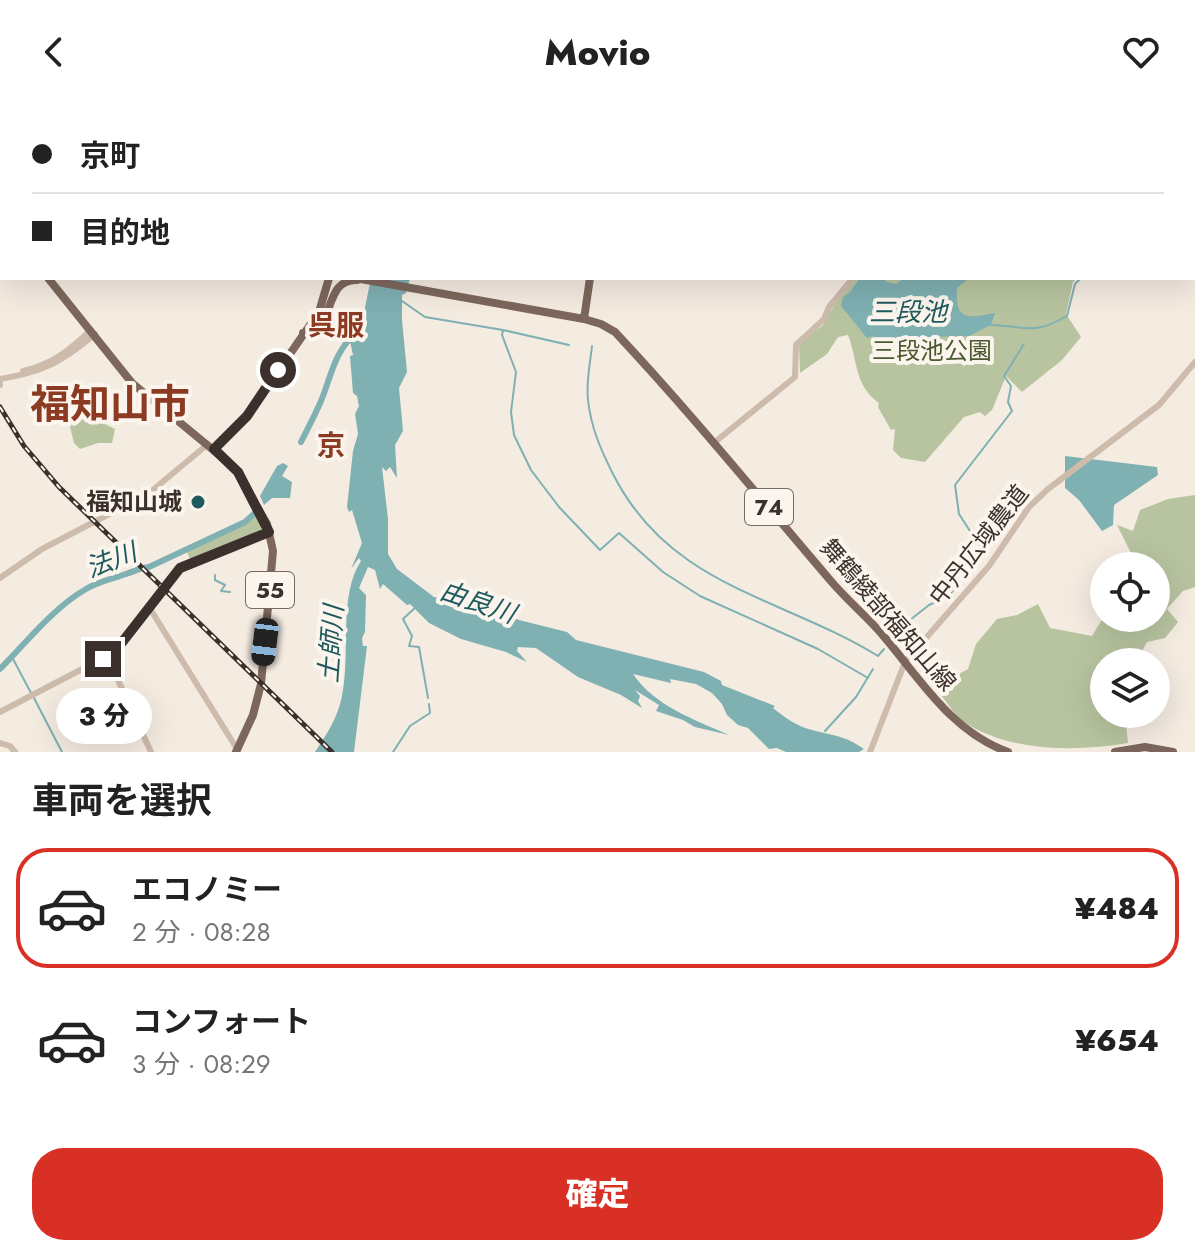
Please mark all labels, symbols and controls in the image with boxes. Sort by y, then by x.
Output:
text: Movio [545,26,650,78]
icon: back [32,30,76,74]
icon: heart [1119,30,1163,74]
text: 京町 [80,134,140,177]
text: 目的地 [80,211,170,254]
water label: 三段池 [869,293,950,331]
district label: 呉服 [308,305,364,346]
park label: 三段池公園 [872,333,992,368]
route start [260,352,296,388]
district label: 福知山市 [30,375,190,433]
district label: 京 [317,425,345,466]
street label: 中丹広域農道 [920,477,1037,612]
place label: 福知山城 [86,484,182,519]
road number: 74 [745,489,793,525]
marker: 福知山城 [189,493,207,511]
street label: 舞鶴綾部福知山線 [812,531,965,699]
water label: 法川 [80,532,145,587]
map controls [1090,552,1170,728]
button: locate [1090,552,1170,632]
water label: 由良川 [435,571,524,634]
road number: 55 [246,572,294,608]
water label: 土師川 [309,601,353,684]
car [250,617,280,667]
route end [85,641,121,677]
button: layers [1090,648,1170,728]
callout: 3 分 [55,687,151,743]
text: 3 分 [79,697,129,735]
text: 車両を選択 [32,774,212,826]
text: エコノミー [132,868,282,911]
icon: car [36,872,108,944]
text: ¥484 [1075,887,1159,930]
text: 2 分 · 08:28 [132,913,271,951]
text: コンフォート [132,1000,311,1043]
icon: car [36,1004,108,1076]
text: ¥654 [1075,1019,1159,1062]
text: 3 分 · 08:29 [132,1045,271,1083]
button: 確定 [32,1148,1163,1240]

